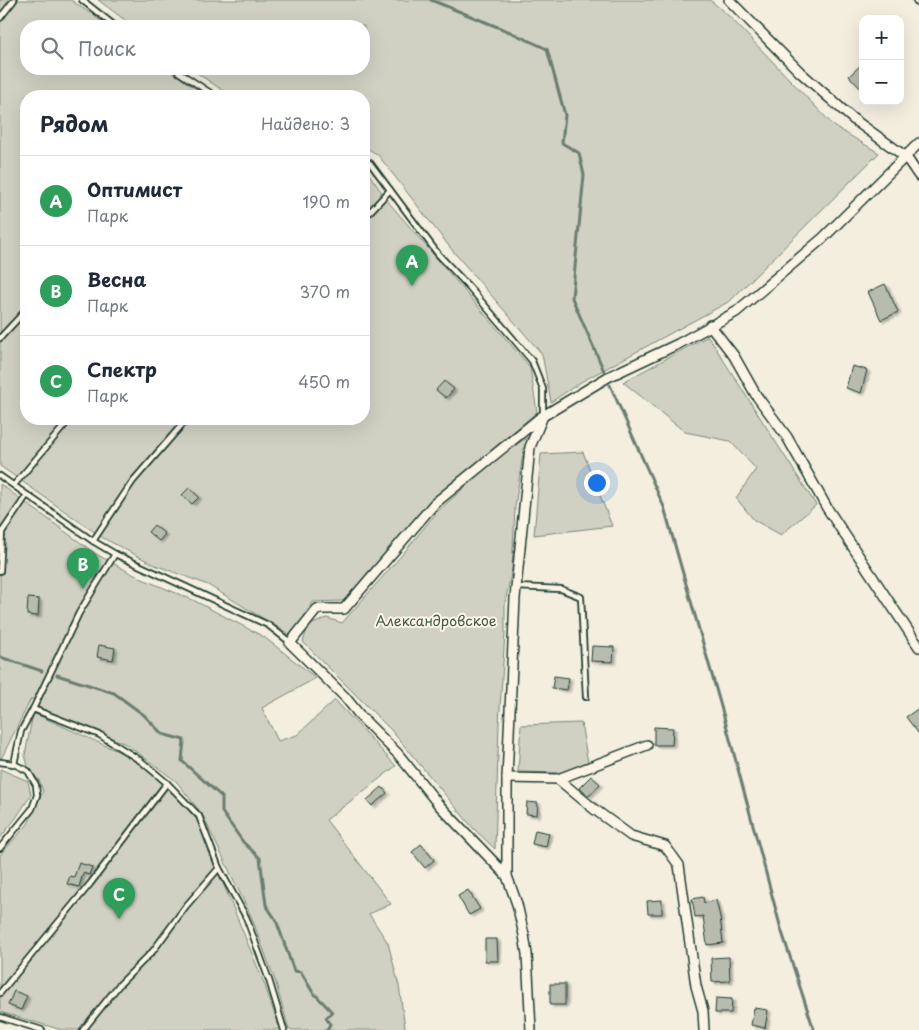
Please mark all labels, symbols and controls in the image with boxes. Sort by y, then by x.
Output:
map controls [859,15,904,105]
button: + [859,15,904,60]
search box [20,20,370,75]
icon: search [38,34,66,62]
text: Поиск [78,34,136,62]
button: − [859,60,904,105]
text: Рядом [40,107,108,139]
text: Найдено: 3 [261,111,350,135]
text: Оптимист [87,175,182,203]
text: A [50,189,62,213]
text: 190 m [302,189,350,213]
text: Парк [87,203,128,227]
pin: A [396,245,428,286]
text: Весна [87,265,146,293]
text: B [51,279,61,303]
text: 370 m [300,279,350,303]
text: Парк [87,293,128,317]
text: Спектр [87,355,157,383]
text: C [50,369,62,393]
text: 450 m [298,369,350,393]
text: Парк [87,383,128,407]
your location [584,470,610,496]
pin: B [67,548,99,589]
park label: Александровское [375,610,497,631]
pin: C [103,878,135,919]

